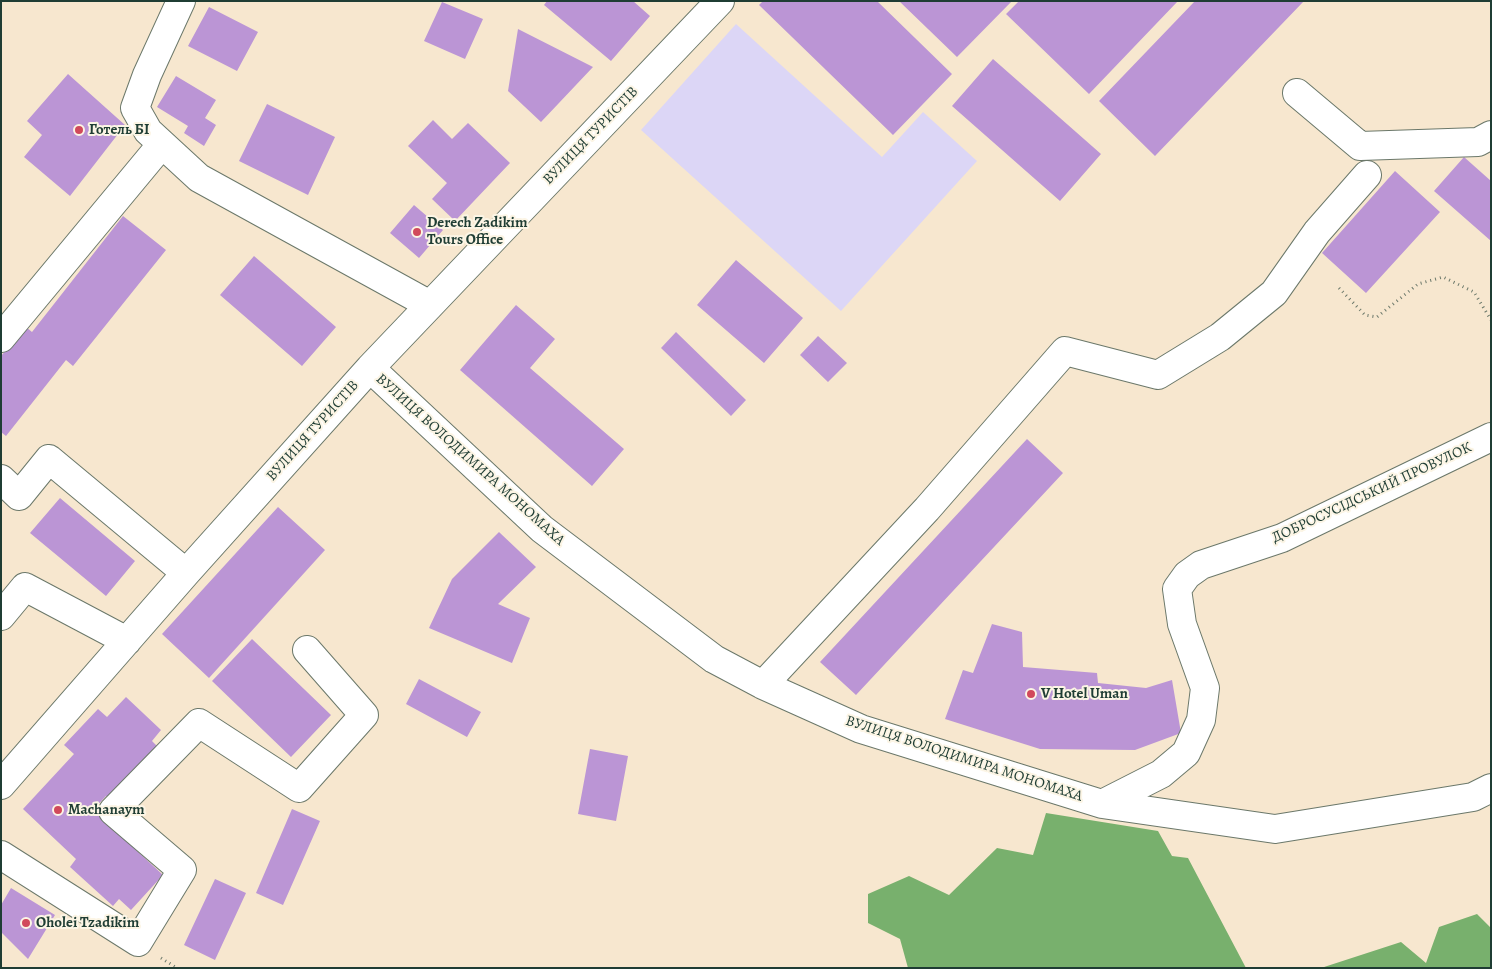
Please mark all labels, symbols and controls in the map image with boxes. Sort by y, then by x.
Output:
street label: ВУЛИЦЯ ТУРИСТІВ [540,83,642,189]
place label: Готель БІ [89,121,149,139]
marker: Готель БІ [73,124,85,136]
place label: Derech Zadikim Tours Office [427,214,527,249]
marker: Derech Zadikim Tours Office [411,226,423,238]
street label: ВУЛИЦЯ ВОЛОДИМИРА МОНОМАХА [372,370,568,550]
street label: ВУЛИЦЯ ТУРИСТІВ [263,377,363,485]
street label: ДОБРОСУСІДСЬКИЙ ПРОВУЛОК [1269,439,1475,547]
place label: V Hotel Uman [1041,685,1128,703]
marker: V Hotel Uman [1025,688,1037,700]
street label: ВУЛИЦЯ ВОЛОДИМИРА МОНОМАХА [843,712,1085,806]
place label: Machanaym [68,801,144,819]
marker: Machanaym [52,804,64,816]
place label: Oholei Tzadikim [36,914,139,932]
marker: Oholei Tzadikim [20,917,32,929]

